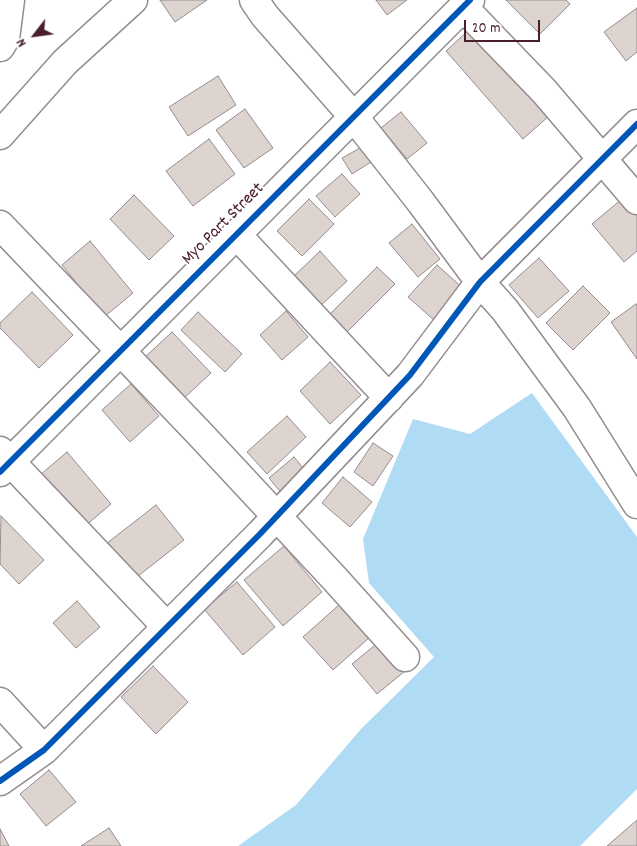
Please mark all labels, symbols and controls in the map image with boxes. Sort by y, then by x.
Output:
north arrow [10,10,60,60]
scale bar [467,10,543,42]
text: 20 m [472,18,500,40]
text: N [12,35,32,51]
street label: Myo Part Street [178,179,270,271]

